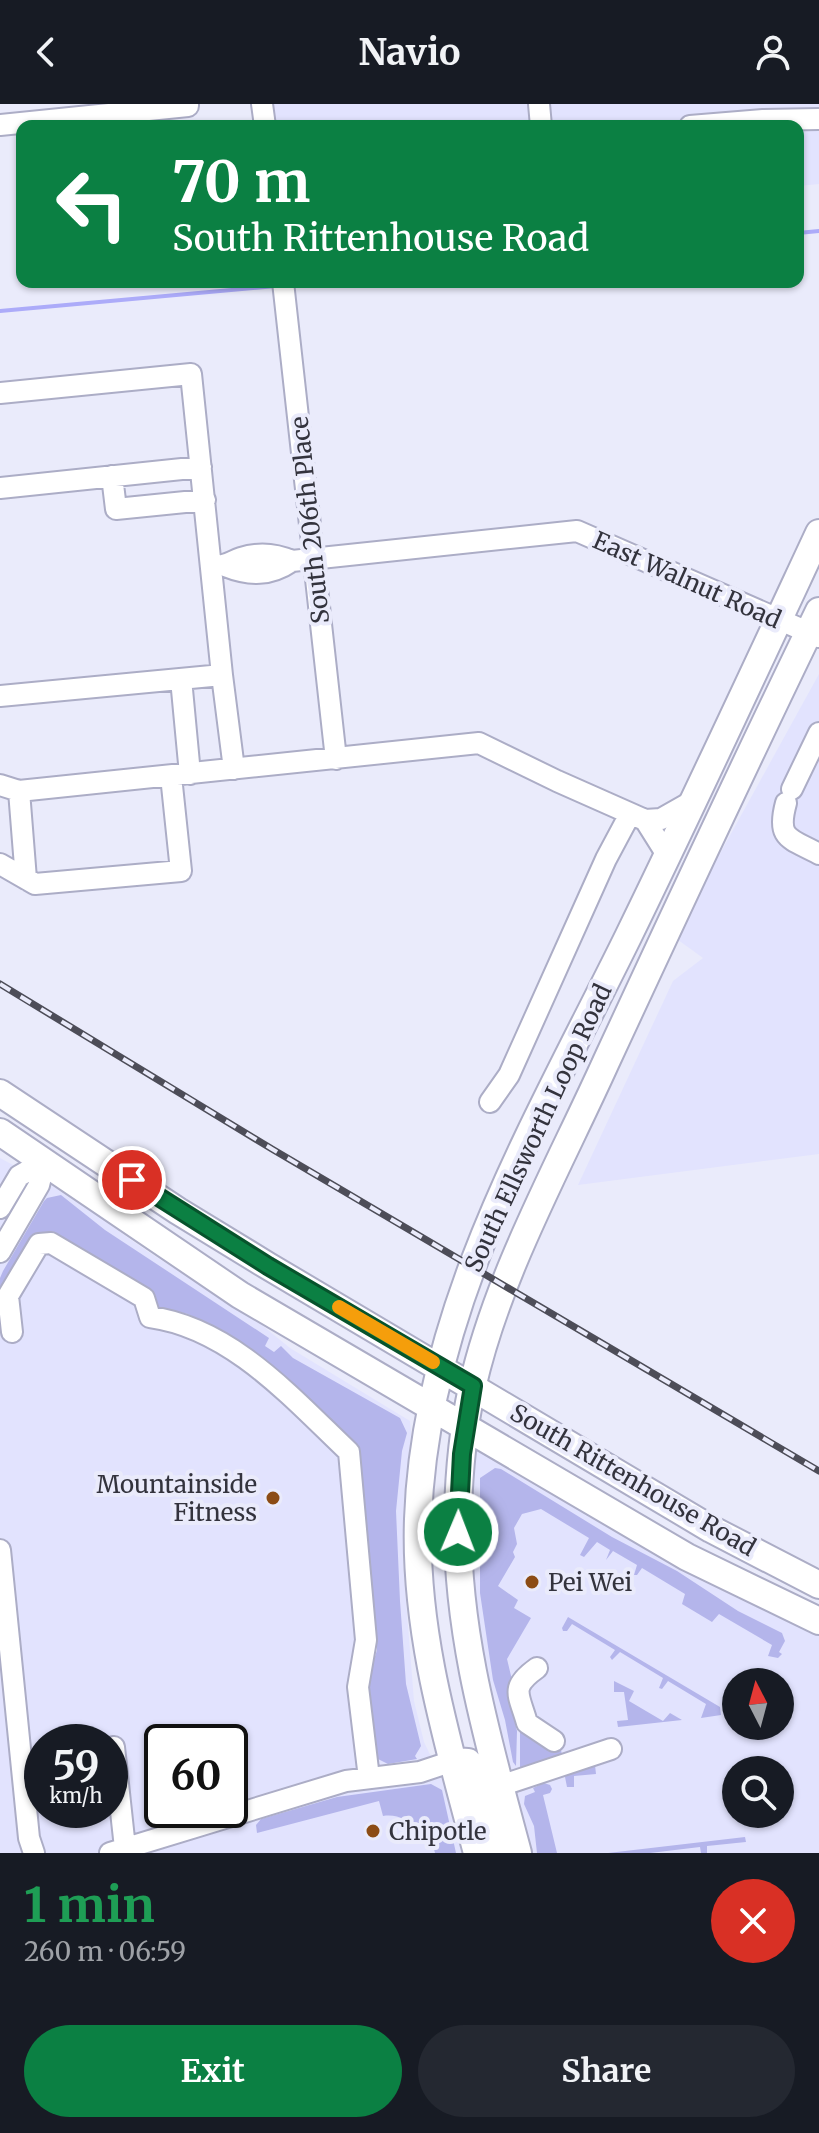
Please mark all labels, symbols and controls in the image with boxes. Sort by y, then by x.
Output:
icon: back [24,30,68,74]
text: Navio [358,30,461,75]
icon: person [751,30,795,74]
text: 70 m [172,147,310,217]
icon: left [40,152,144,256]
text: South Rittenhouse Road [172,216,589,261]
street label: South 206th Place [284,415,336,625]
street label: East Walnut Road [588,525,786,635]
street label: South Ellsworth Loop Road [458,979,618,1277]
pin [98,1146,166,1214]
icon: arrive [110,1158,154,1202]
street label: South Rittenhouse Road [505,1397,761,1563]
place label: Mountainside Fitness [96,1469,257,1528]
marker: Mountainside Fitness [264,1489,282,1507]
position arrow [416,1490,500,1574]
place label: Pei Wei [548,1567,632,1598]
marker: Pei Wei [523,1573,541,1591]
north arrow [722,1668,794,1740]
map controls [722,1668,794,1828]
speed limit sign: 60 [144,1724,248,1828]
text: 59 [53,1741,99,1791]
button: search [722,1756,794,1828]
text: km/h [50,1783,102,1808]
place label: Chipotle [389,1816,487,1847]
marker: Chipotle [364,1822,382,1840]
text: 1 min [24,1875,155,1935]
button: close [711,1879,795,1963]
text: 260 m · 06:59 [24,1935,186,1968]
button: Exit [24,2025,402,2117]
button: Share [418,2025,795,2117]

